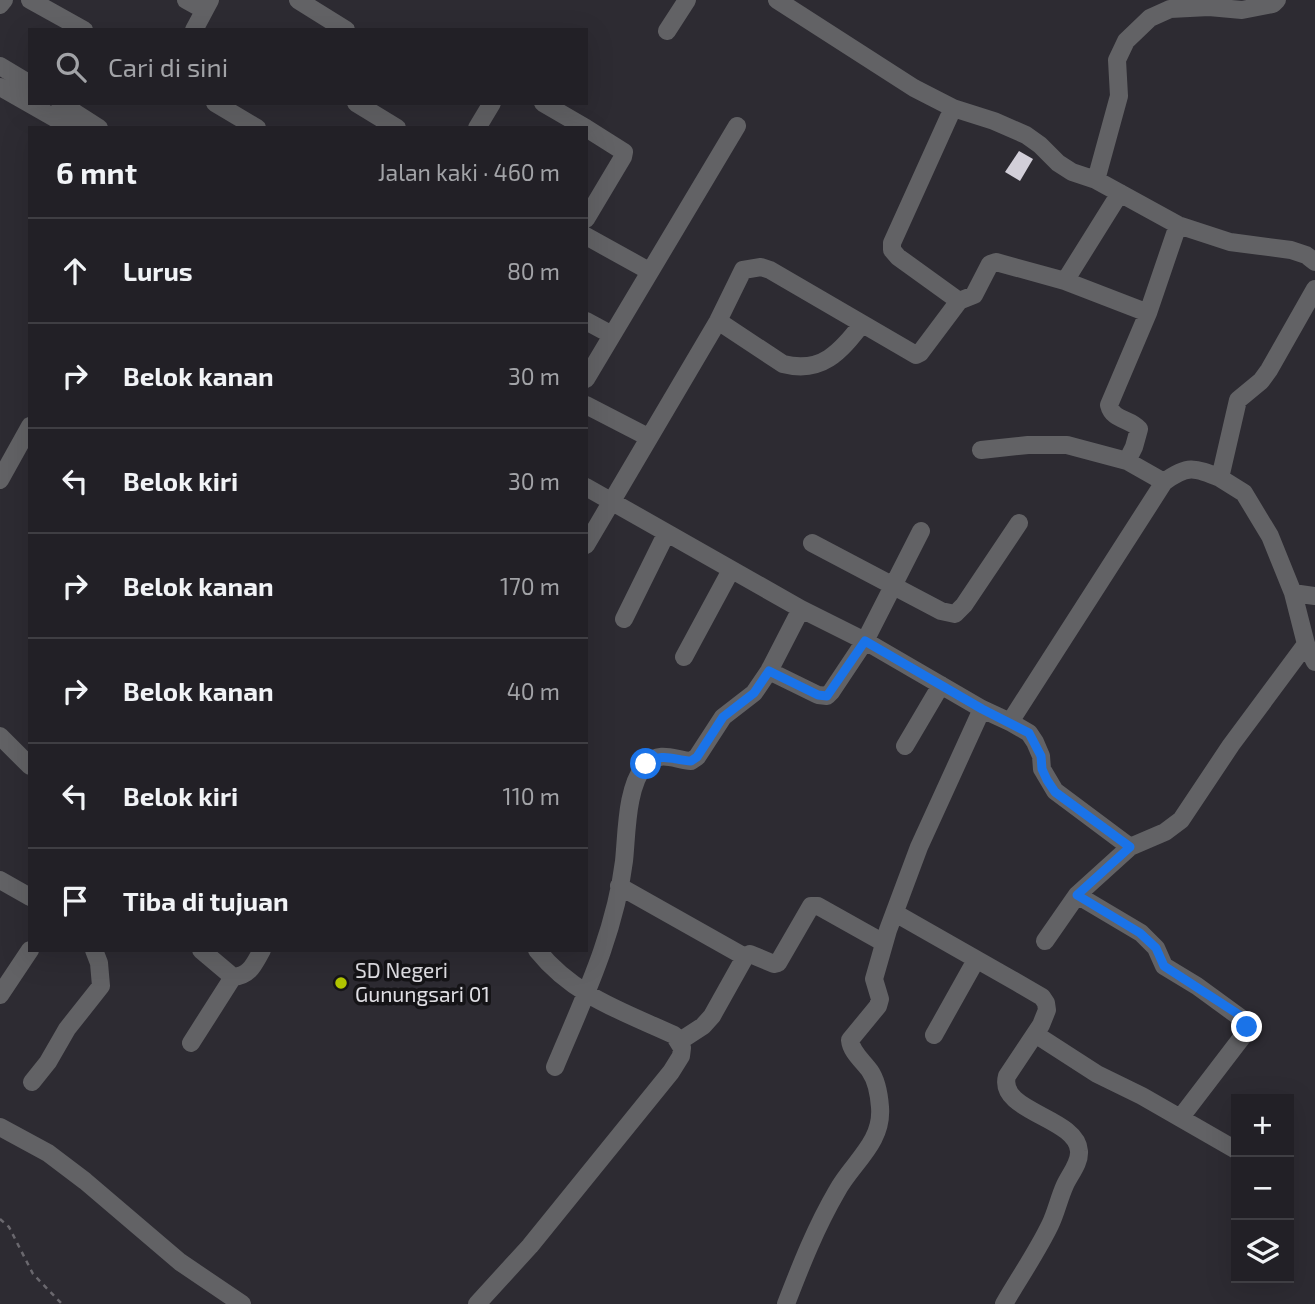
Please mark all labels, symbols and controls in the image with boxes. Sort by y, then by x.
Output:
search box [28,28,588,105]
icon: search [52,48,90,86]
text: Cari di sini [108,51,228,82]
text: 6 mnt [56,154,137,190]
text: Jalan kaki · 460 m [378,158,560,186]
icon: ahead [56,252,94,290]
text: Lurus [123,255,193,286]
text: 80 m [507,257,560,285]
icon: right [56,357,94,395]
text: Belok kanan [123,360,274,391]
text: 30 m [508,362,560,390]
icon: left [56,462,94,500]
text: Belok kiri [123,465,238,496]
text: 30 m [508,467,560,495]
icon: right [56,567,94,605]
text: Belok kanan [123,570,274,601]
text: 170 m [500,572,560,600]
icon: right [56,672,94,710]
text: Belok kanan [123,675,274,706]
text: 40 m [507,677,560,705]
route start [630,748,661,779]
icon: left [56,777,94,815]
text: Belok kiri [123,780,238,811]
text: 110 m [503,782,560,810]
icon: arrive [56,882,94,920]
text: Tiba di tujuan [123,885,289,916]
place label: SD Negeri Gunungsari 01 [355,957,490,1006]
marker: SD Negeri Gunungsari 01 [333,975,349,991]
route end [1231,1011,1262,1042]
map controls [1231,1094,1294,1283]
button: + [1231,1094,1294,1157]
button: − [1231,1157,1294,1220]
button: layers [1231,1220,1294,1283]

